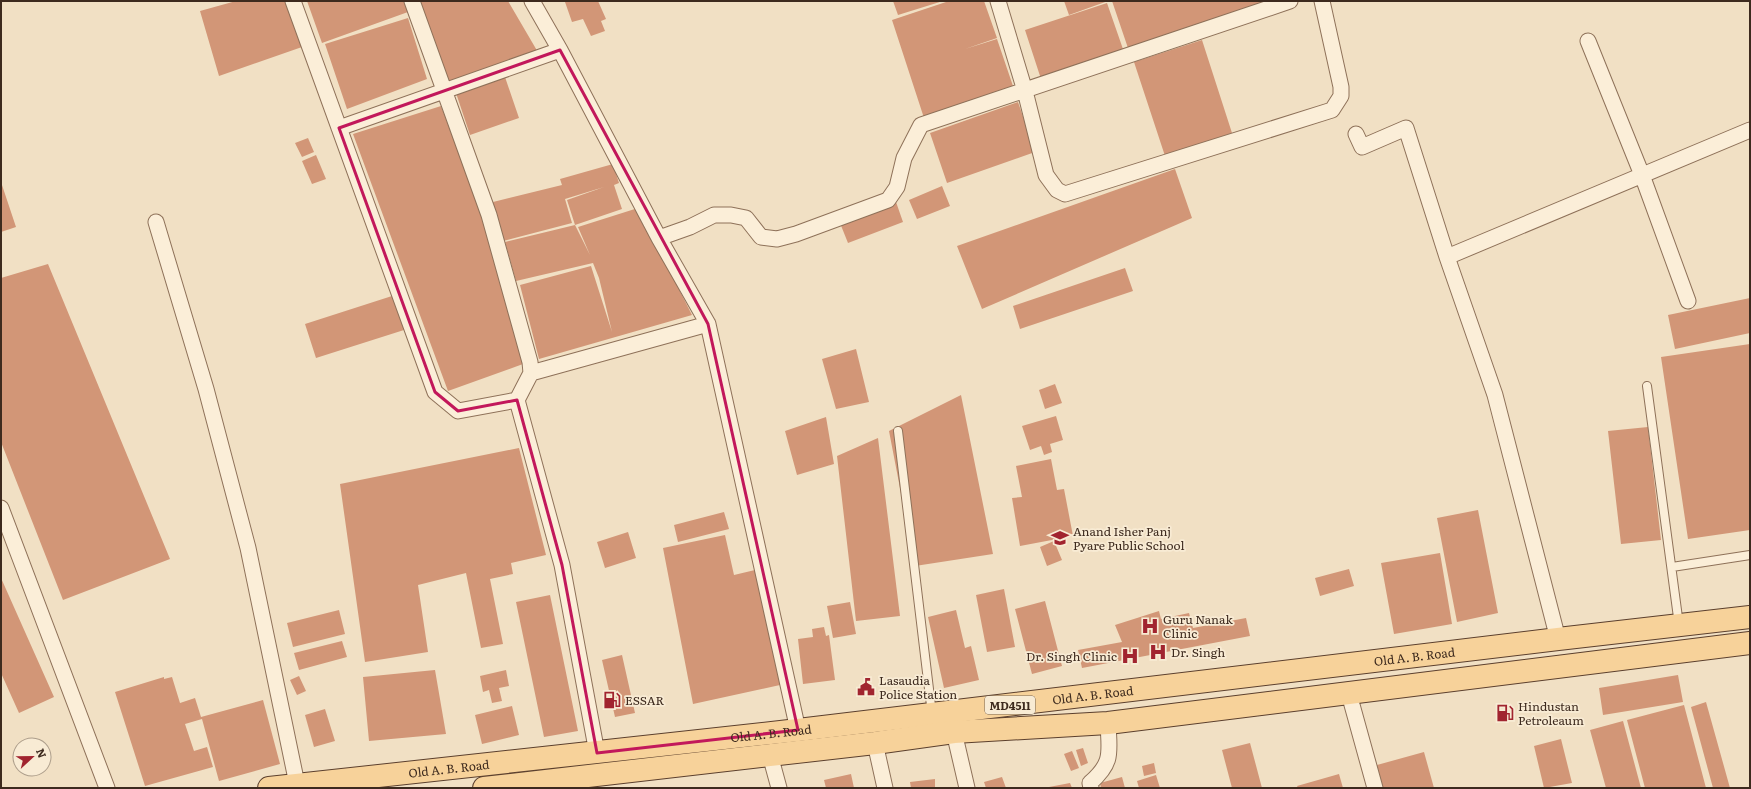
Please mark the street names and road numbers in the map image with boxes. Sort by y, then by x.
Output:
street label: Old A. B. Road [1373,642,1457,670]
street label: Old A. B. Road [1051,681,1135,708]
road number: MD4511 [985,696,1035,714]
street label: Old A. B. Road [730,719,813,746]
street label: Old A. B. Road [407,755,491,782]

